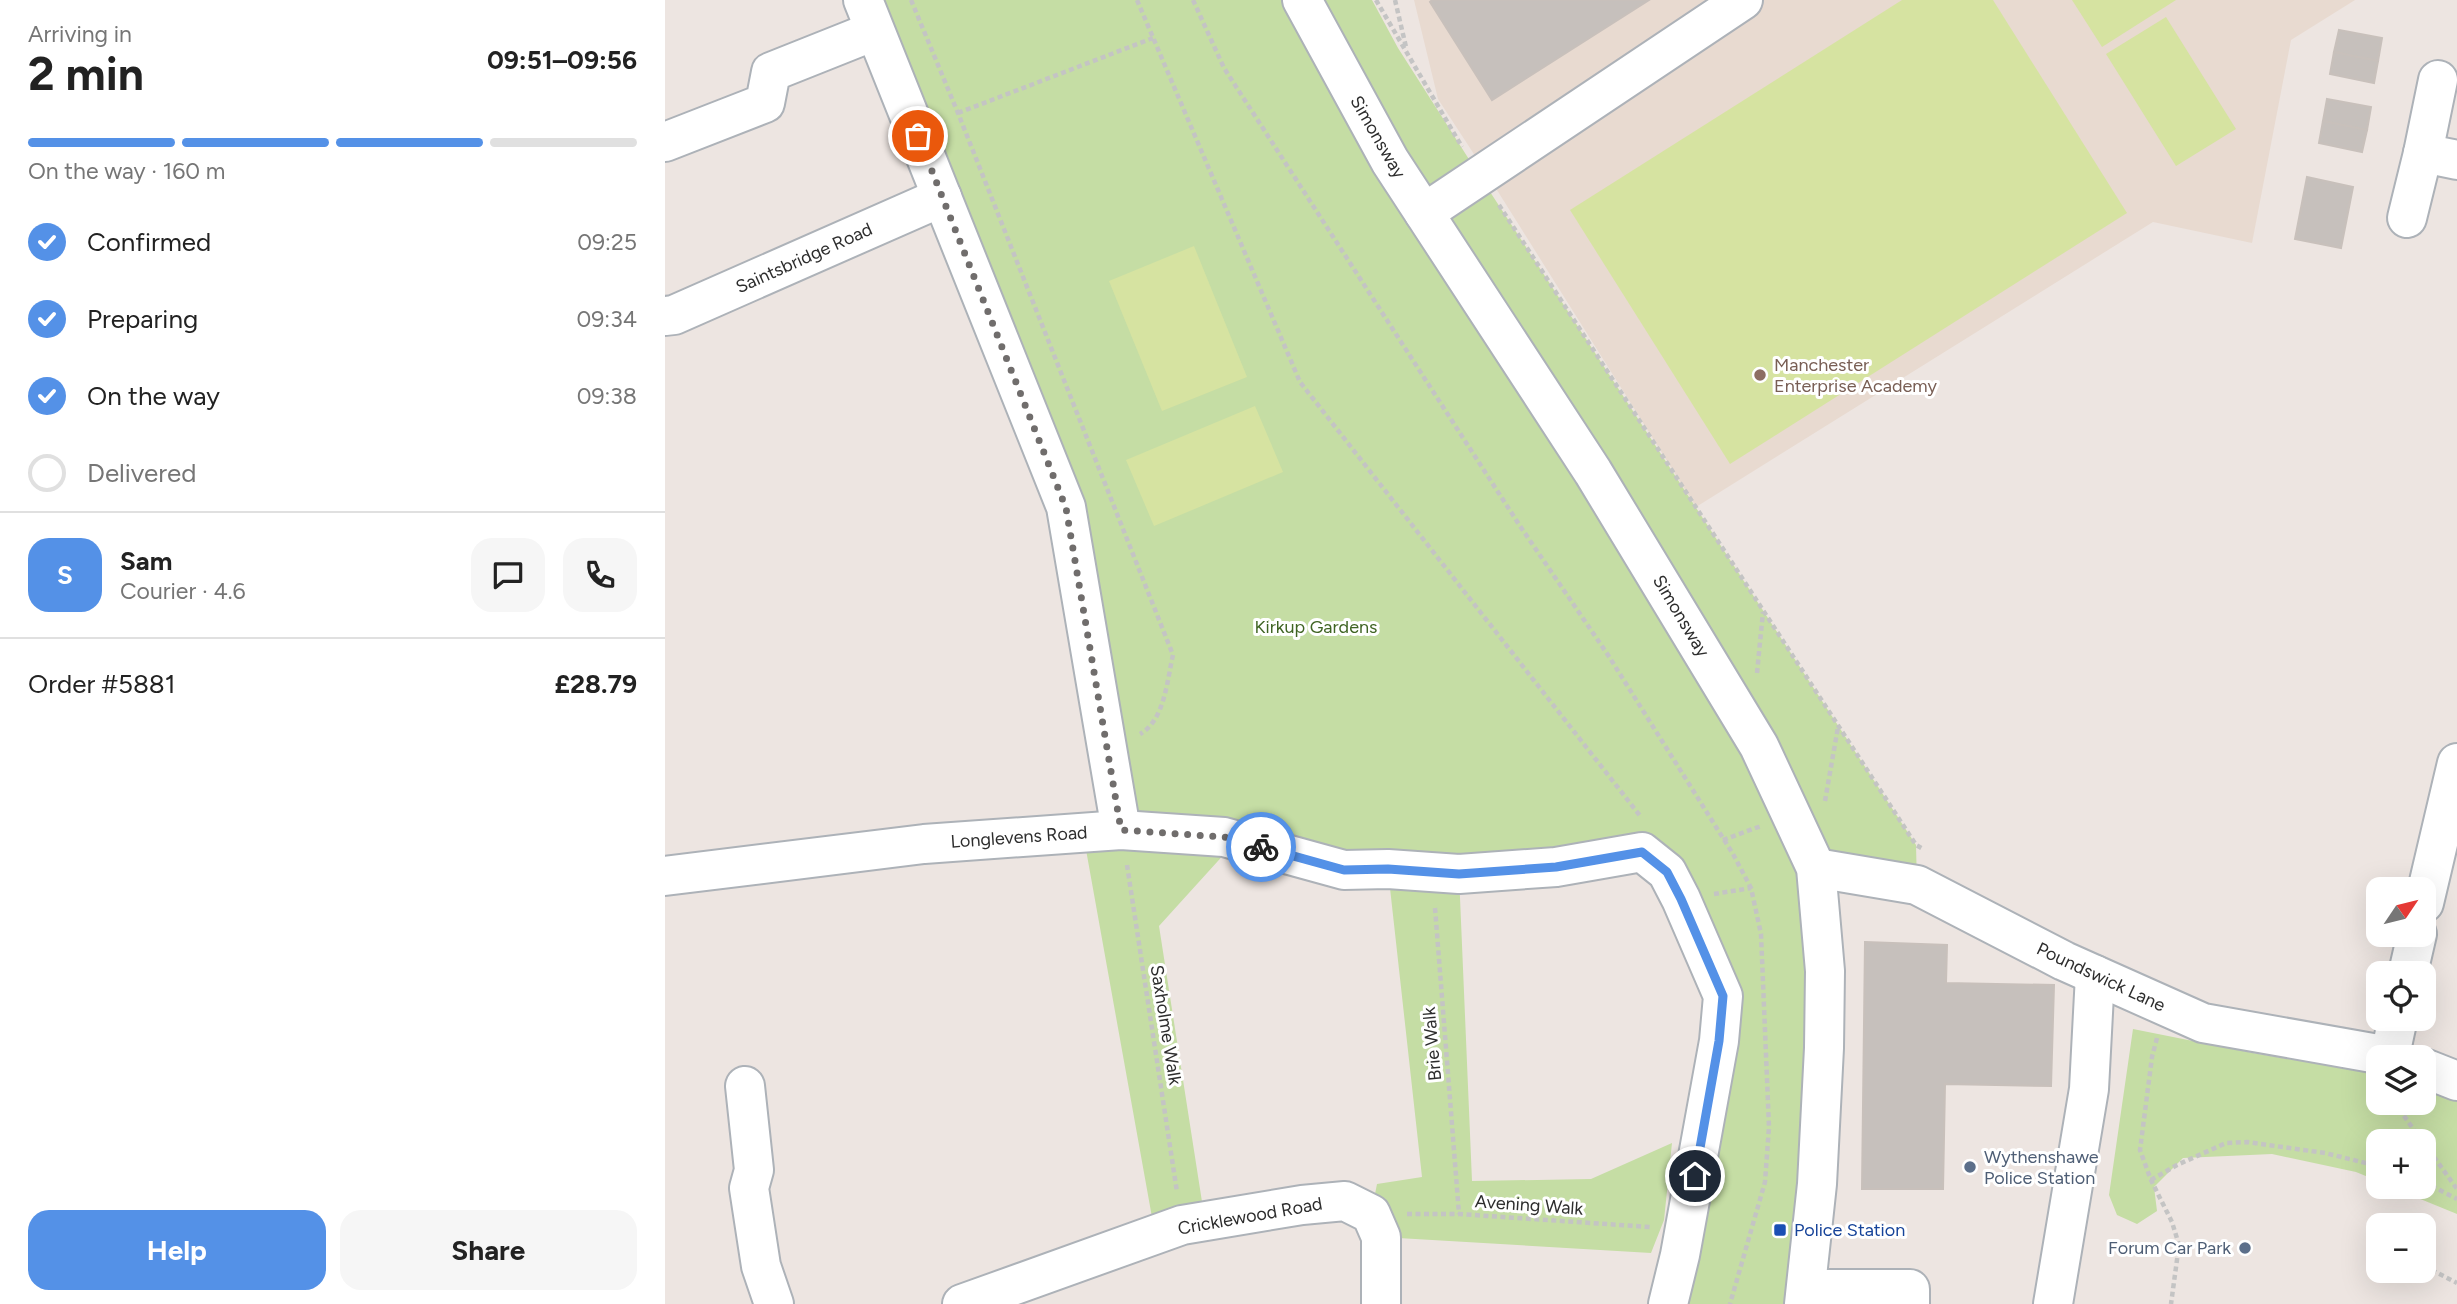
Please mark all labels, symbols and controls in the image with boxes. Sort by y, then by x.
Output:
text: Arriving in [28,20,132,48]
text: 09:51–09:56 [487,44,637,76]
text: 2 min [28,46,144,102]
street label: Simonsway [1346,92,1411,183]
pin [888,106,948,166]
icon: bag [899,117,937,155]
text: On the way · 160 m [28,157,225,185]
street label: Saintsbridge Road [732,218,876,298]
icon: check [28,223,66,261]
text: Confirmed [87,226,211,258]
text: 09:25 [577,228,637,256]
icon: check [28,300,66,338]
text: Preparing [87,303,198,335]
text: 09:34 [577,305,637,333]
place label: Manchester Enterprise Academy [1774,354,1937,397]
marker: Manchester Enterprise Academy [1752,367,1768,383]
icon: check [28,377,66,415]
text: On the way [87,380,220,412]
text: 09:38 [577,382,637,410]
text: Delivered [87,457,196,489]
button: chat [471,538,545,612]
button: phone [563,538,637,612]
text: Sam [120,545,172,577]
text: S [57,559,73,591]
street label: Simonsway [1648,571,1714,661]
text: Courier · 4.6 [120,577,246,605]
park label: Kirkup Gardens [1255,616,1377,638]
text: Order #5881 [28,668,176,700]
text: £28.79 [555,668,637,700]
courier [1226,812,1296,882]
street label: Longlevens Road [950,821,1088,853]
icon: bike [1242,828,1280,866]
north arrow [2366,877,2436,947]
map controls [2366,877,2436,1283]
street label: Poundswick Lane [2033,938,2169,1016]
button: locate [2366,961,2436,1031]
street label: Saxholme Walk [1146,963,1186,1087]
street label: Brie Walk [1418,1006,1446,1082]
button: layers [2366,1045,2436,1115]
button: + [2366,1129,2436,1199]
pin [1665,1146,1725,1206]
place label: Wythenshawe Police Station [1984,1146,2099,1189]
icon: home [1676,1157,1714,1195]
marker: Wythenshawe Police Station [1962,1159,1978,1175]
street label: Avening Walk [1474,1190,1584,1220]
street label: Cricklewood Road [1176,1192,1324,1240]
button: Help [28,1210,326,1290]
button: Share [340,1210,637,1290]
button: − [2366,1213,2436,1283]
place label: Police Station [1794,1219,1905,1241]
marker: Police Station [1772,1222,1788,1238]
place label: Forum Car Park [2108,1237,2231,1259]
marker: Forum Car Park [2237,1240,2253,1256]

